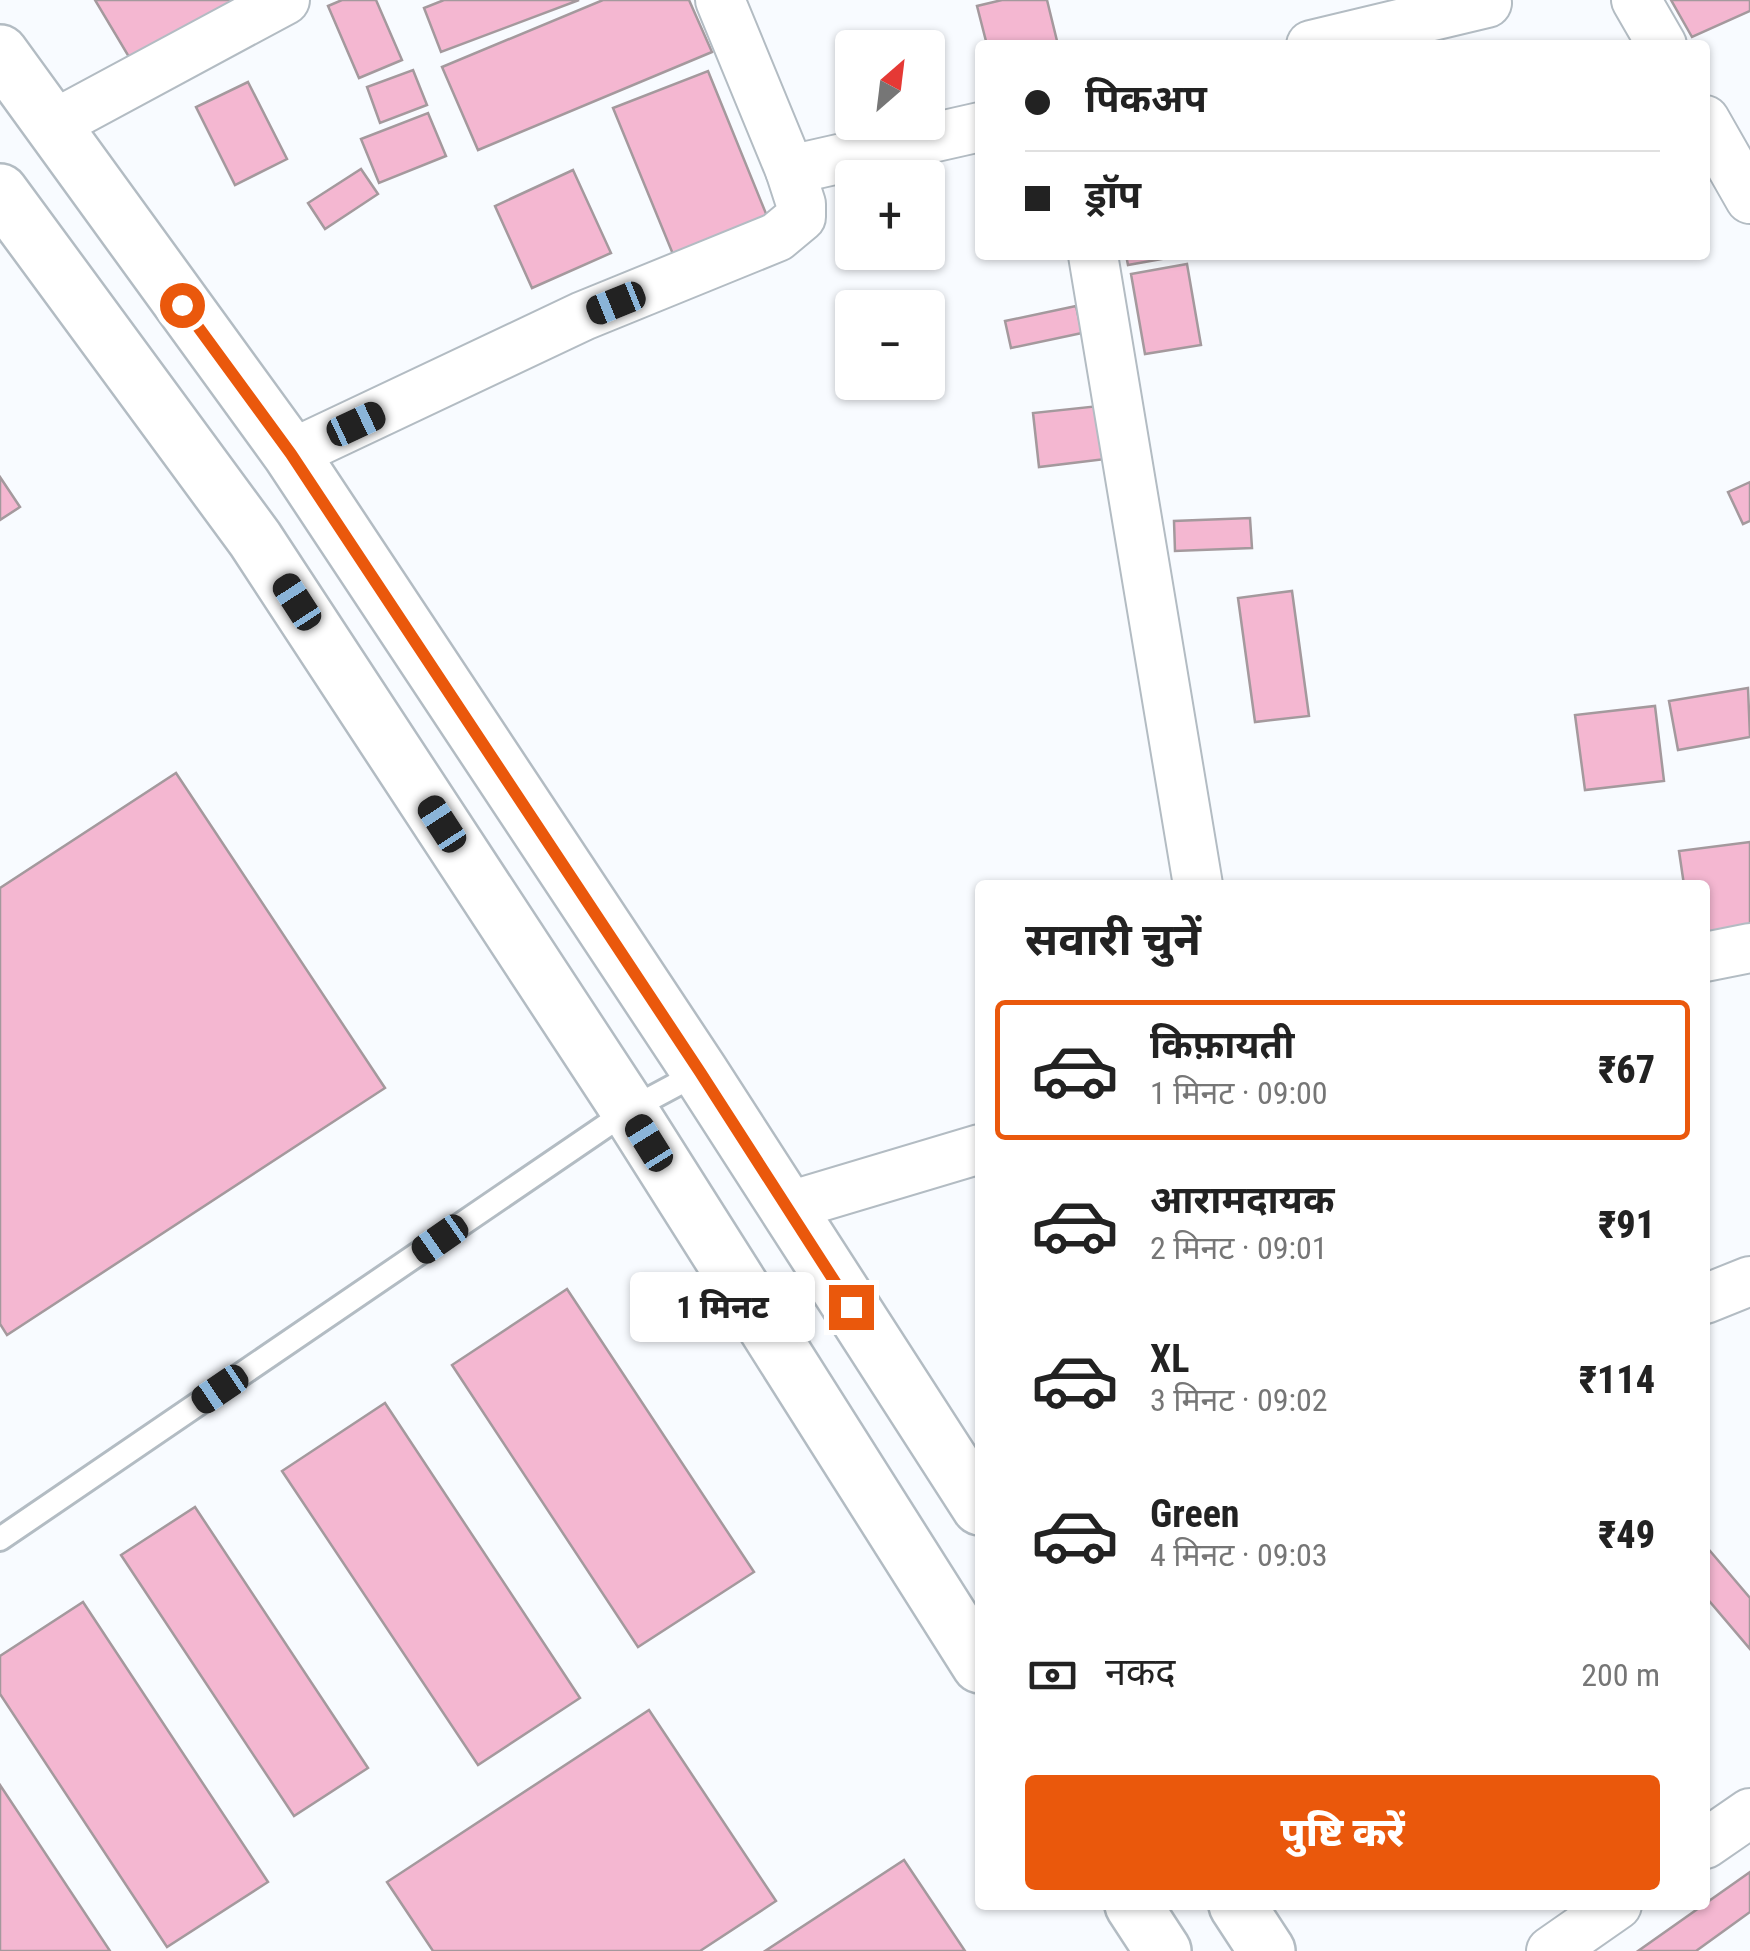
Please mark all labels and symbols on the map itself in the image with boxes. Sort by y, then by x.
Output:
north arrow [835,30,945,140]
car [583,278,649,328]
route start [160,283,205,328]
car [322,398,390,450]
car [268,569,326,635]
car [413,791,471,857]
car [620,1110,678,1176]
car [407,1210,473,1268]
callout: 1 मिनट [631,1272,816,1342]
route end [829,1285,874,1330]
car [187,1360,253,1418]

